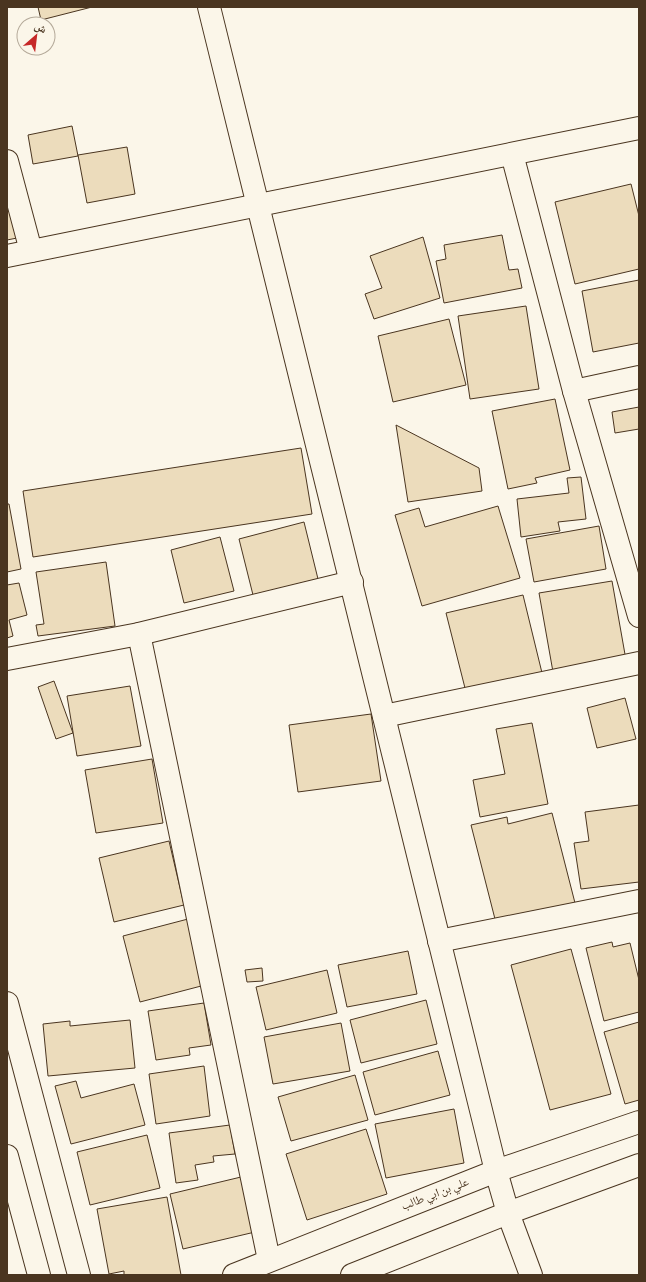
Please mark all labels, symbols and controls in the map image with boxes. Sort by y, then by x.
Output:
north arrow [16,16,56,56]
text: ش [32,19,49,37]
street label: علي بن ابي طالب [399,1174,472,1216]

